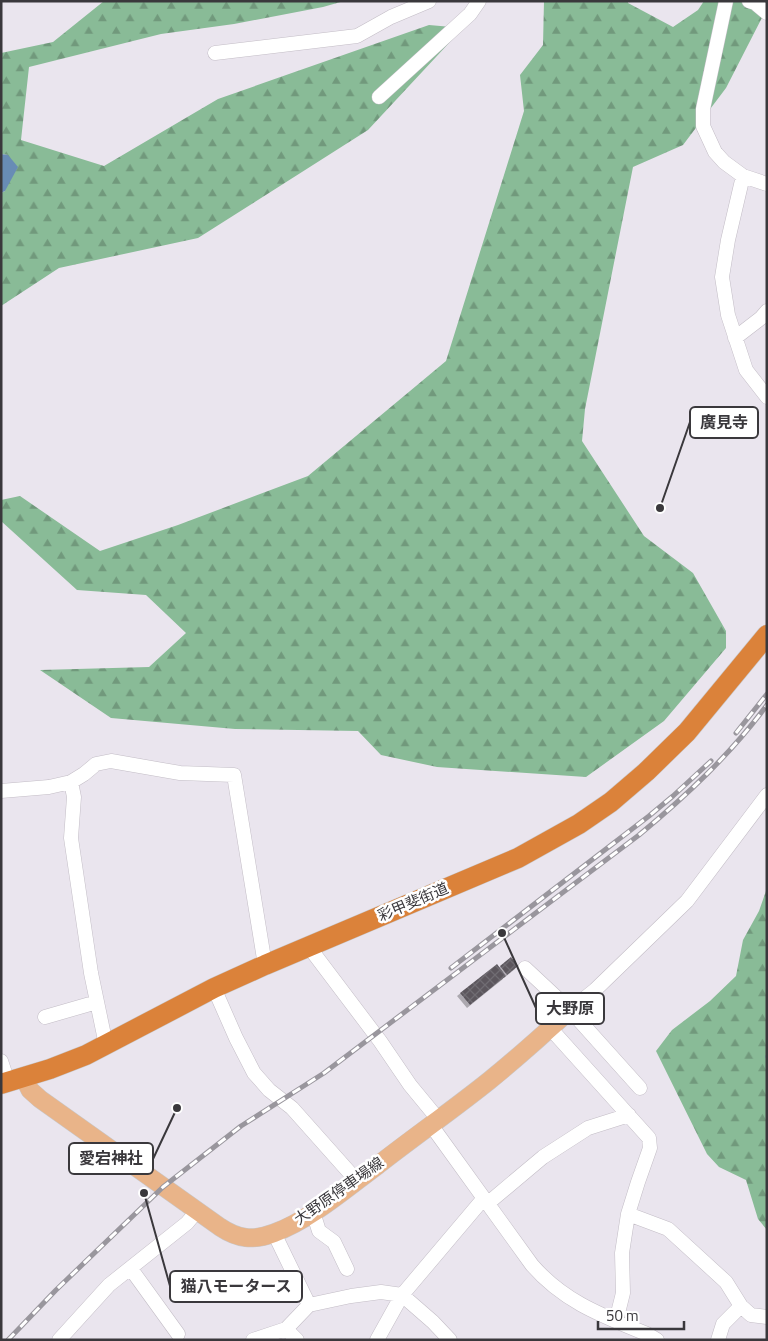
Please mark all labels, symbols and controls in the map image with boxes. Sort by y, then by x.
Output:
callout: 廣見寺 [690,407,758,438]
text: 廣見寺 [700,410,748,434]
street label: 彩甲斐街道 [374,876,452,927]
callout: 大野原 [536,993,604,1024]
text: 大野原 [546,996,594,1020]
callout: 愛宕神社 [69,1143,153,1174]
text: 愛宕神社 [79,1146,143,1170]
street label: 大野原停車場線 [289,1151,388,1230]
callout: 猫八モータース [170,1271,302,1302]
text: 猫八モータース [180,1274,292,1298]
scale bar [598,1298,684,1330]
text: 50 m [606,1304,639,1327]

